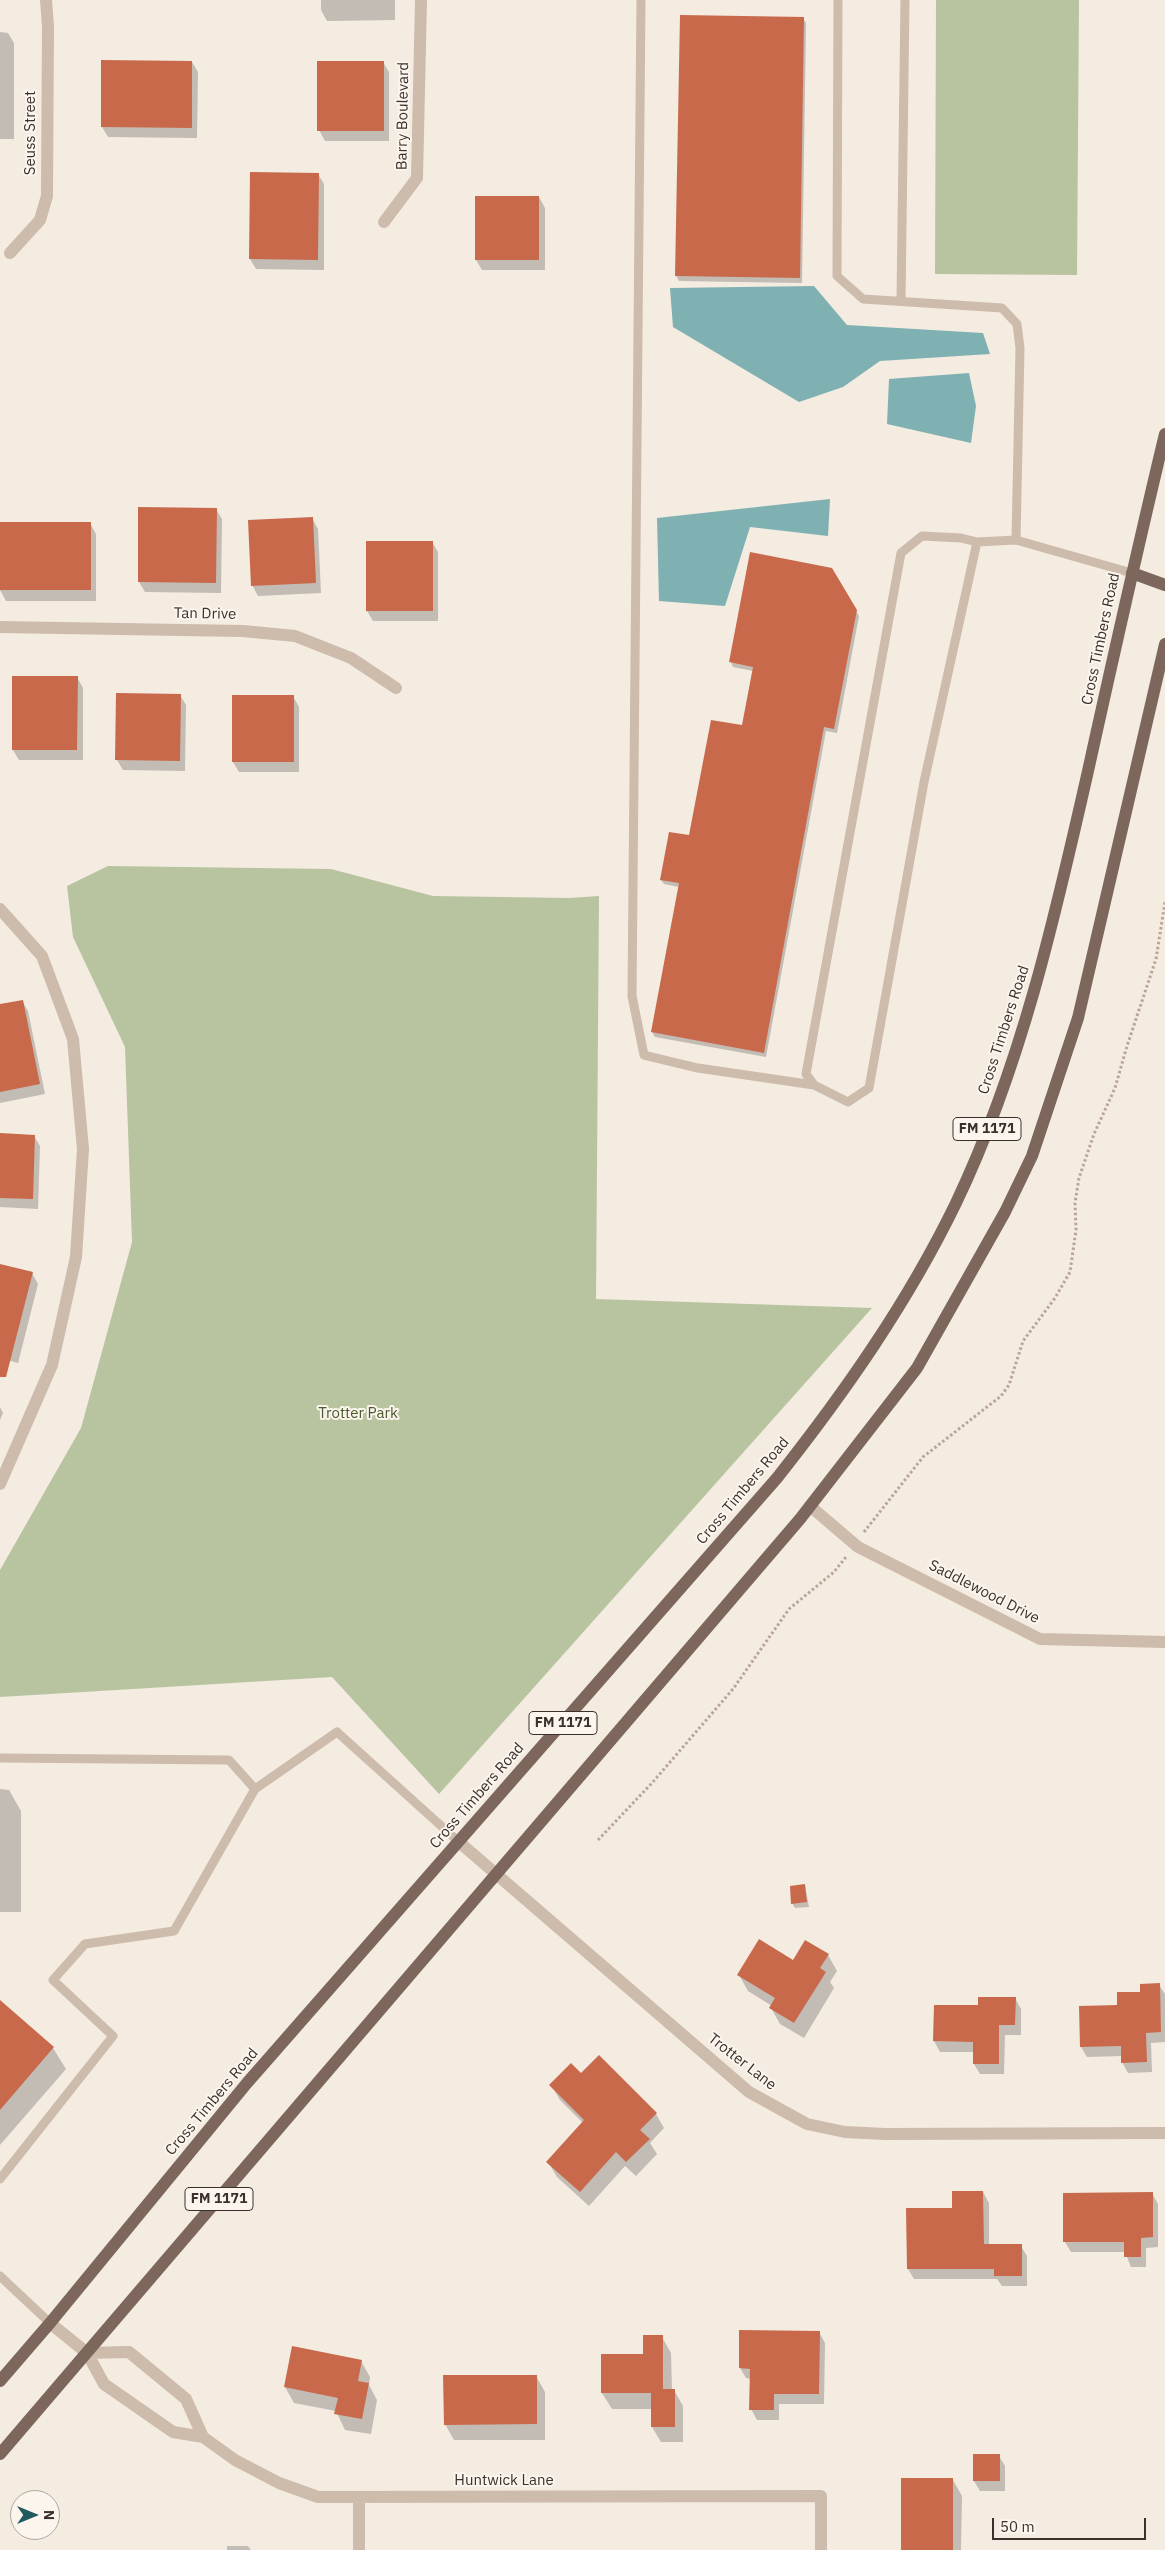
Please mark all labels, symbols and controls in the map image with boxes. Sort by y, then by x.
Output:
street label: Barry Boulevard [393,62,413,170]
street label: Seuss Street [22,91,40,175]
street label: Cross Timbers Road [1078,571,1124,707]
street label: Tan Drive [174,604,236,624]
street label: Cross Timbers Road [975,963,1033,1097]
road number: FM 1171 [953,1118,1021,1140]
park label: Trotter Park [318,1405,398,1423]
street label: Cross Timbers Road [693,1434,793,1548]
street label: Saddlewood Drive [926,1556,1042,1628]
road number: FM 1171 [529,1712,597,1735]
street label: Cross Timbers Road [426,1739,528,1853]
street label: Trotter Lane [704,2030,780,2094]
street label: Cross Timbers Road [162,2045,262,2159]
road number: FM 1171 [185,2188,253,2210]
street label: Huntwick Lane [454,2472,554,2490]
north arrow [10,2490,60,2540]
scale bar [995,2508,1149,2540]
text: N [40,2510,58,2520]
text: 50 m [1000,2517,1035,2536]

